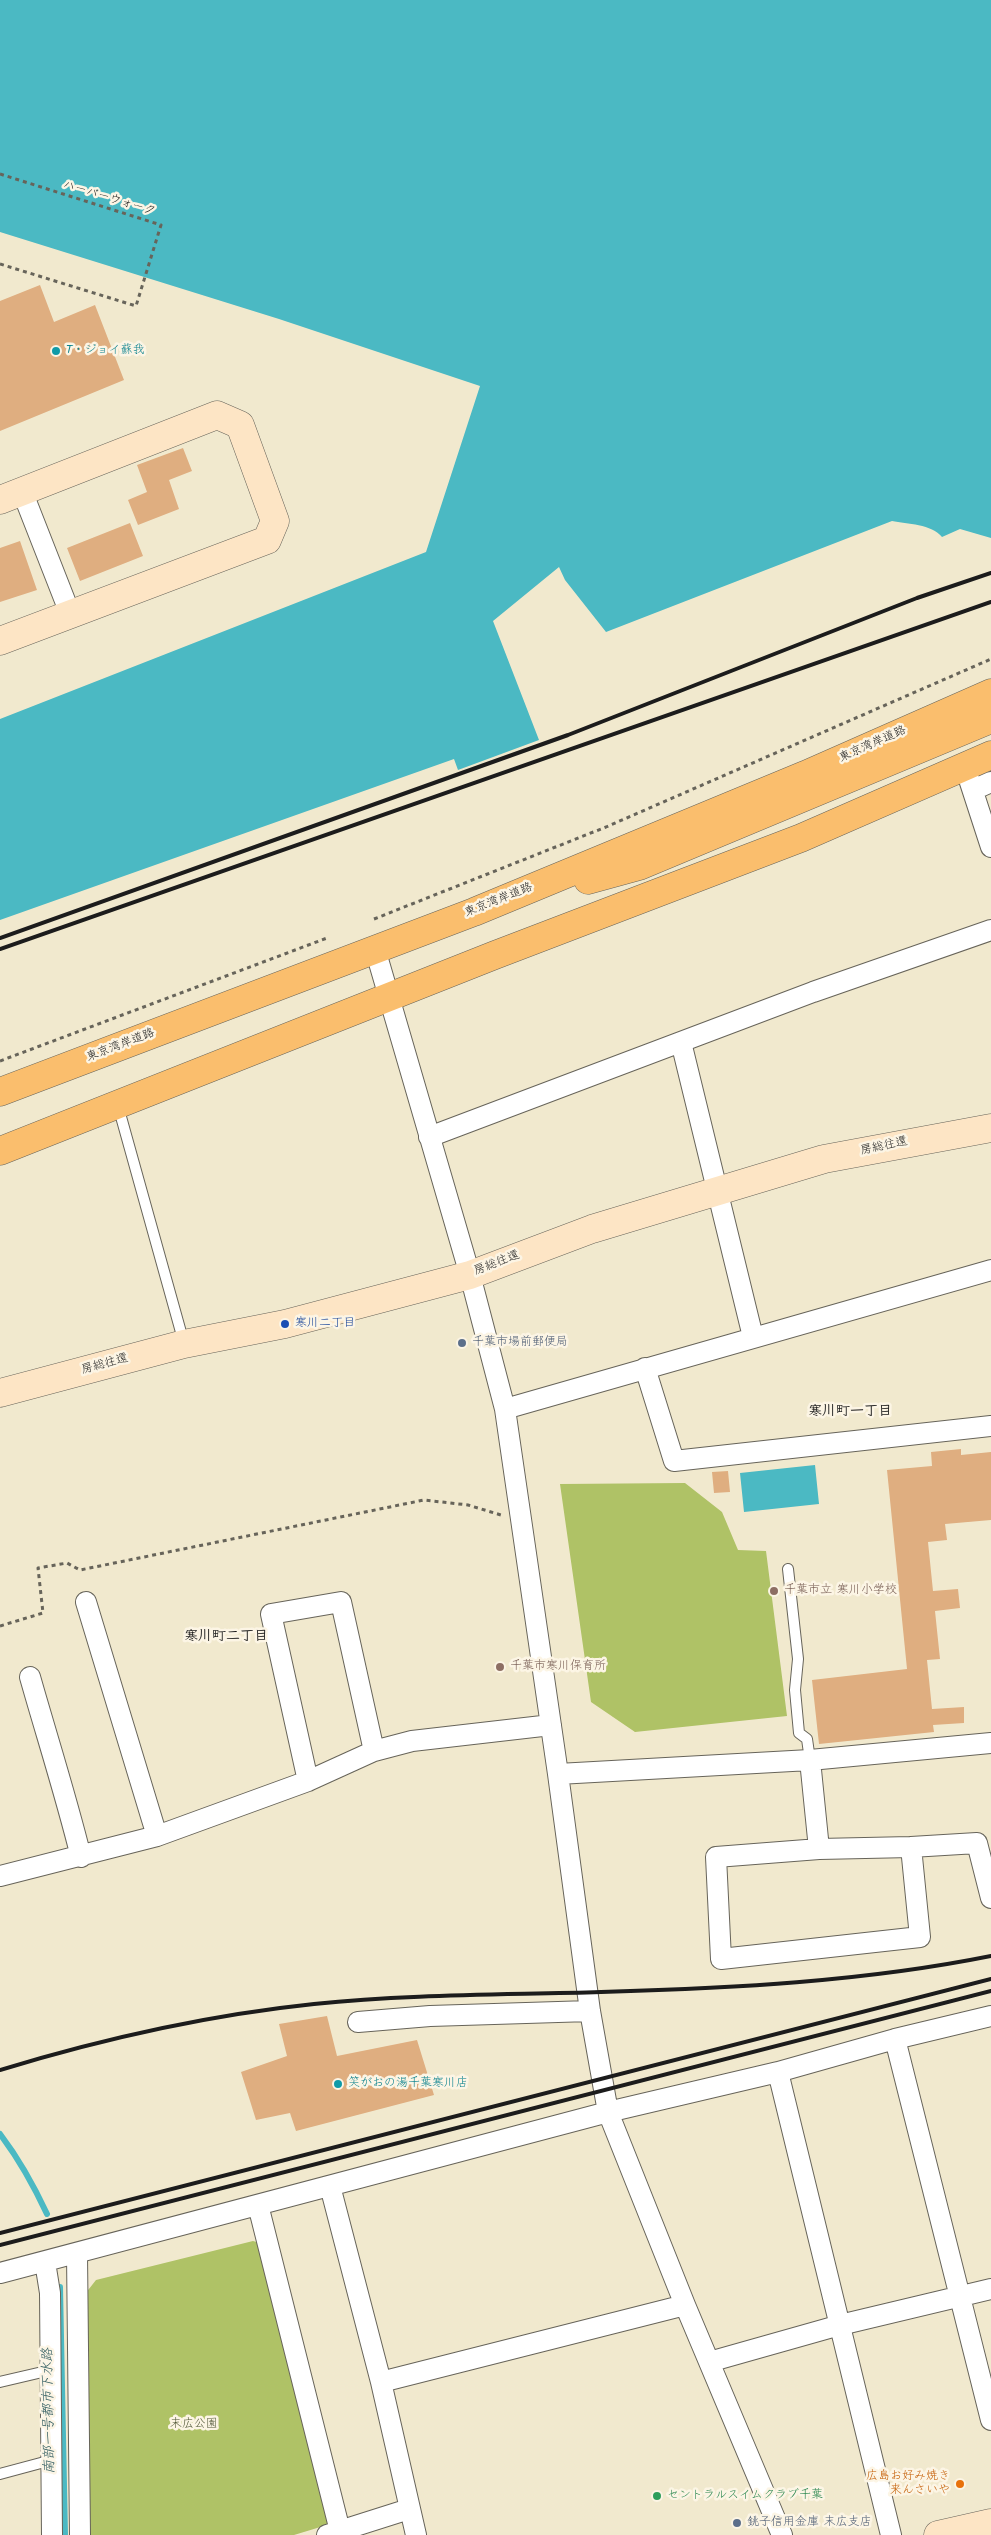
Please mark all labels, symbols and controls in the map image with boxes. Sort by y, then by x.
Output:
street label: ハーバーウォーク [61,178,157,220]
place label: T・ジョイ蘇我 [66,344,144,358]
marker: T・ジョイ蘇我 [50,345,62,357]
street label: 東京湾岸道路 [837,724,909,766]
street label: 東京湾岸道路 [463,881,535,921]
street label: 東京湾岸道路 [85,1026,157,1066]
street label: 房総往還 [859,1135,909,1159]
street label: 房総往還 [472,1249,522,1279]
place label: 寒川二丁目 [295,1317,355,1331]
marker: 寒川二丁目 [279,1318,291,1330]
place label: 千葉市場前郵便局 [472,1336,568,1350]
marker: 千葉市場前郵便局 [456,1337,468,1349]
street label: 房総往還 [80,1352,130,1378]
district label: 寒川町一丁目 [808,1405,892,1421]
place label: 千葉市立 寒川小学校 [784,1584,897,1598]
marker: 千葉市立 寒川小学校 [768,1585,780,1597]
district label: 寒川町二丁目 [184,1630,268,1646]
place label: 千葉市寒川保育所 [510,1660,606,1674]
marker: 千葉市寒川保育所 [494,1661,506,1673]
place label: 笑がおの湯千葉寒川店 [348,2077,468,2091]
marker: 笑がおの湯千葉寒川店 [332,2078,344,2090]
water label: 南部一号都市下水路 [41,2348,59,2474]
park label: 末広公園 [170,2418,218,2432]
place label: 広島お好み焼き 来んさいや [866,2470,950,2498]
marker: 広島お好み焼き 来んさいや [954,2478,966,2490]
place label: セントラルスイムクラブ千葉 [667,2489,823,2503]
marker: セントラルスイムクラブ千葉 [651,2490,663,2502]
place label: 銚子信用金庫 末広支店 [747,2516,872,2530]
marker: 銚子信用金庫 末広支店 [731,2517,743,2529]

